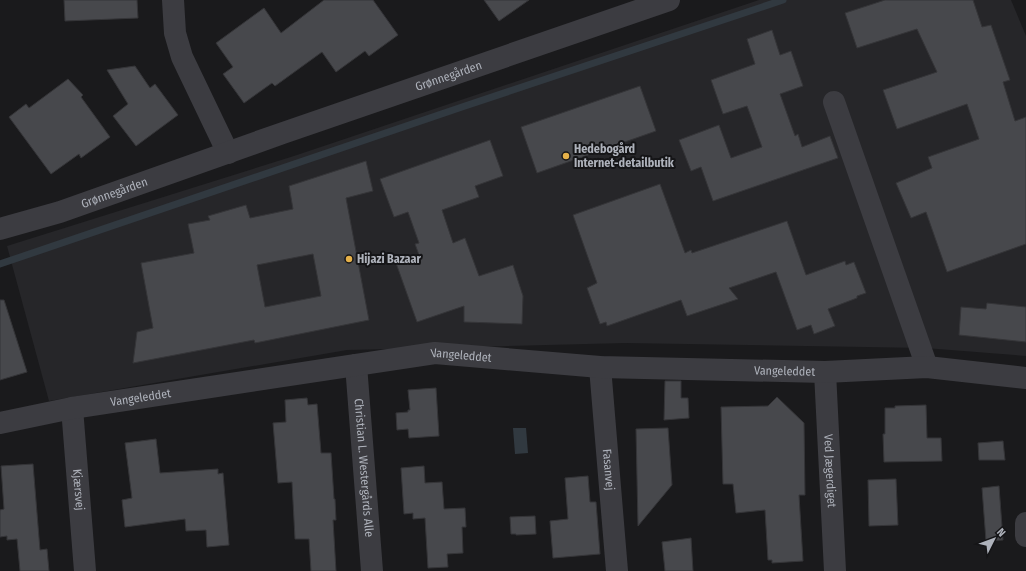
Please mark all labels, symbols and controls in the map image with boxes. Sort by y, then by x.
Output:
street label: Grønnegården [413,58,484,94]
place label: Hedebogård Internet-detailbutik [574,142,675,170]
marker: Hedebogård Internet-detailbutik [561,151,571,161]
street label: Grønnegården [79,175,149,211]
place label: Hijazi Bazaar [357,252,421,266]
marker: Hijazi Bazaar [344,254,354,264]
street label: Vangeleddet [430,346,492,365]
street label: Vangeleddet [754,363,815,379]
street label: Vangeleddet [109,386,172,409]
street label: Christian L. Westergårds Alle [352,398,376,538]
street label: Ved Jægerdiget [821,434,839,508]
street label: Fasanvej [600,448,617,491]
street label: Kjærsvej [70,468,87,511]
north arrow [974,519,1014,559]
text: N [994,526,1008,539]

